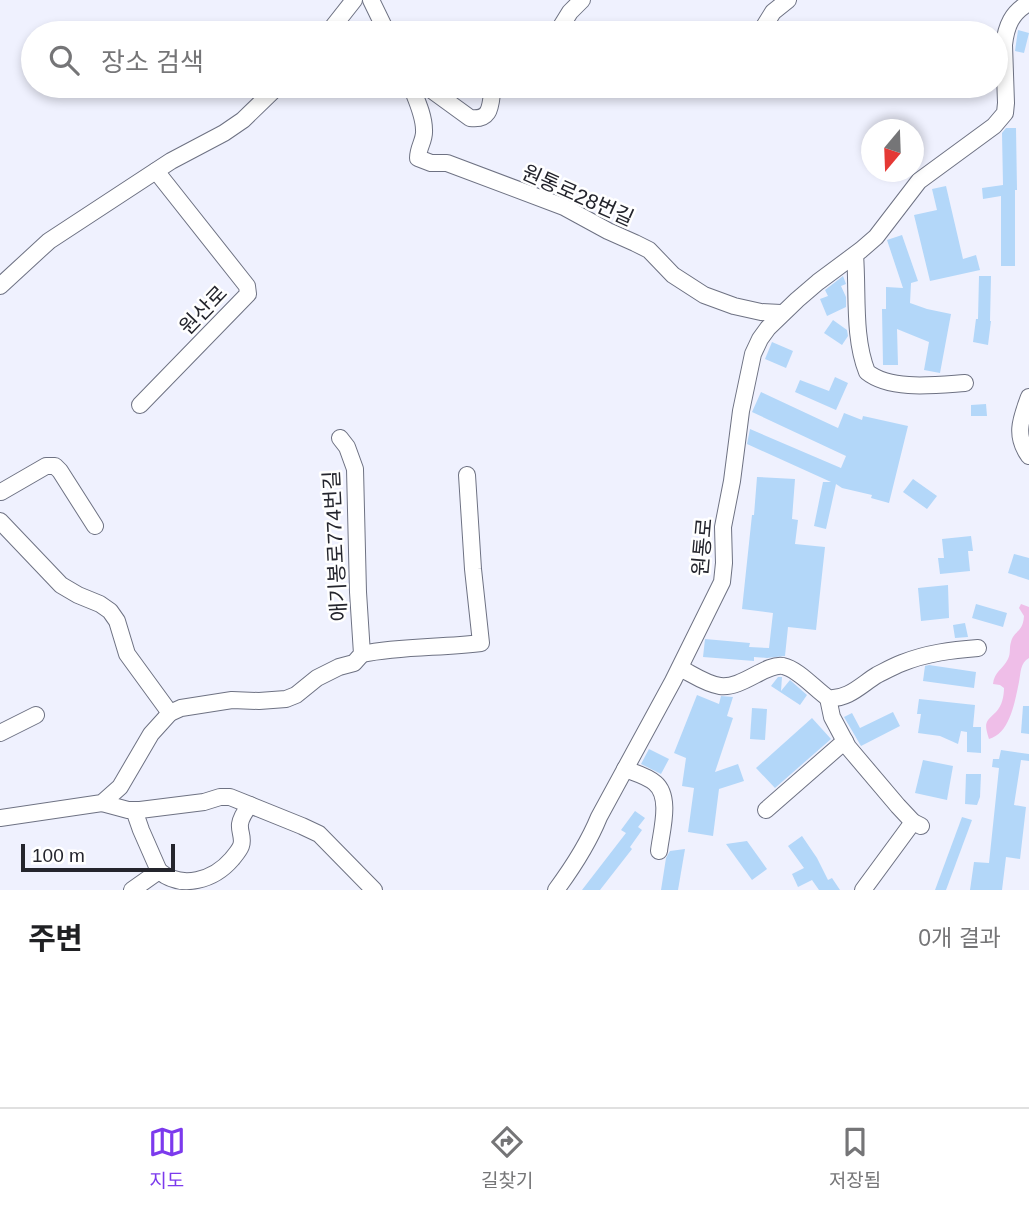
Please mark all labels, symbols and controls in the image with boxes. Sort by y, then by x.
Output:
search box [21,21,1008,98]
icon: search [45,41,83,79]
text: 장소 검색 [101,47,204,77]
north arrow [861,119,924,182]
street label: 원통로28번길 [519,160,637,230]
street label: 원산로 [175,281,231,339]
street label: 애기봉로774번길 [320,470,350,622]
street label: 원통로 [688,517,716,577]
scale bar [21,841,175,873]
text: 100 m [32,845,85,866]
text: 주변 [28,922,83,955]
text: 0개 결과 [918,925,1001,951]
tab: 지도 [148,1123,186,1192]
tab: 길찾기 [481,1123,533,1192]
tab: 저장됨 [829,1123,881,1192]

